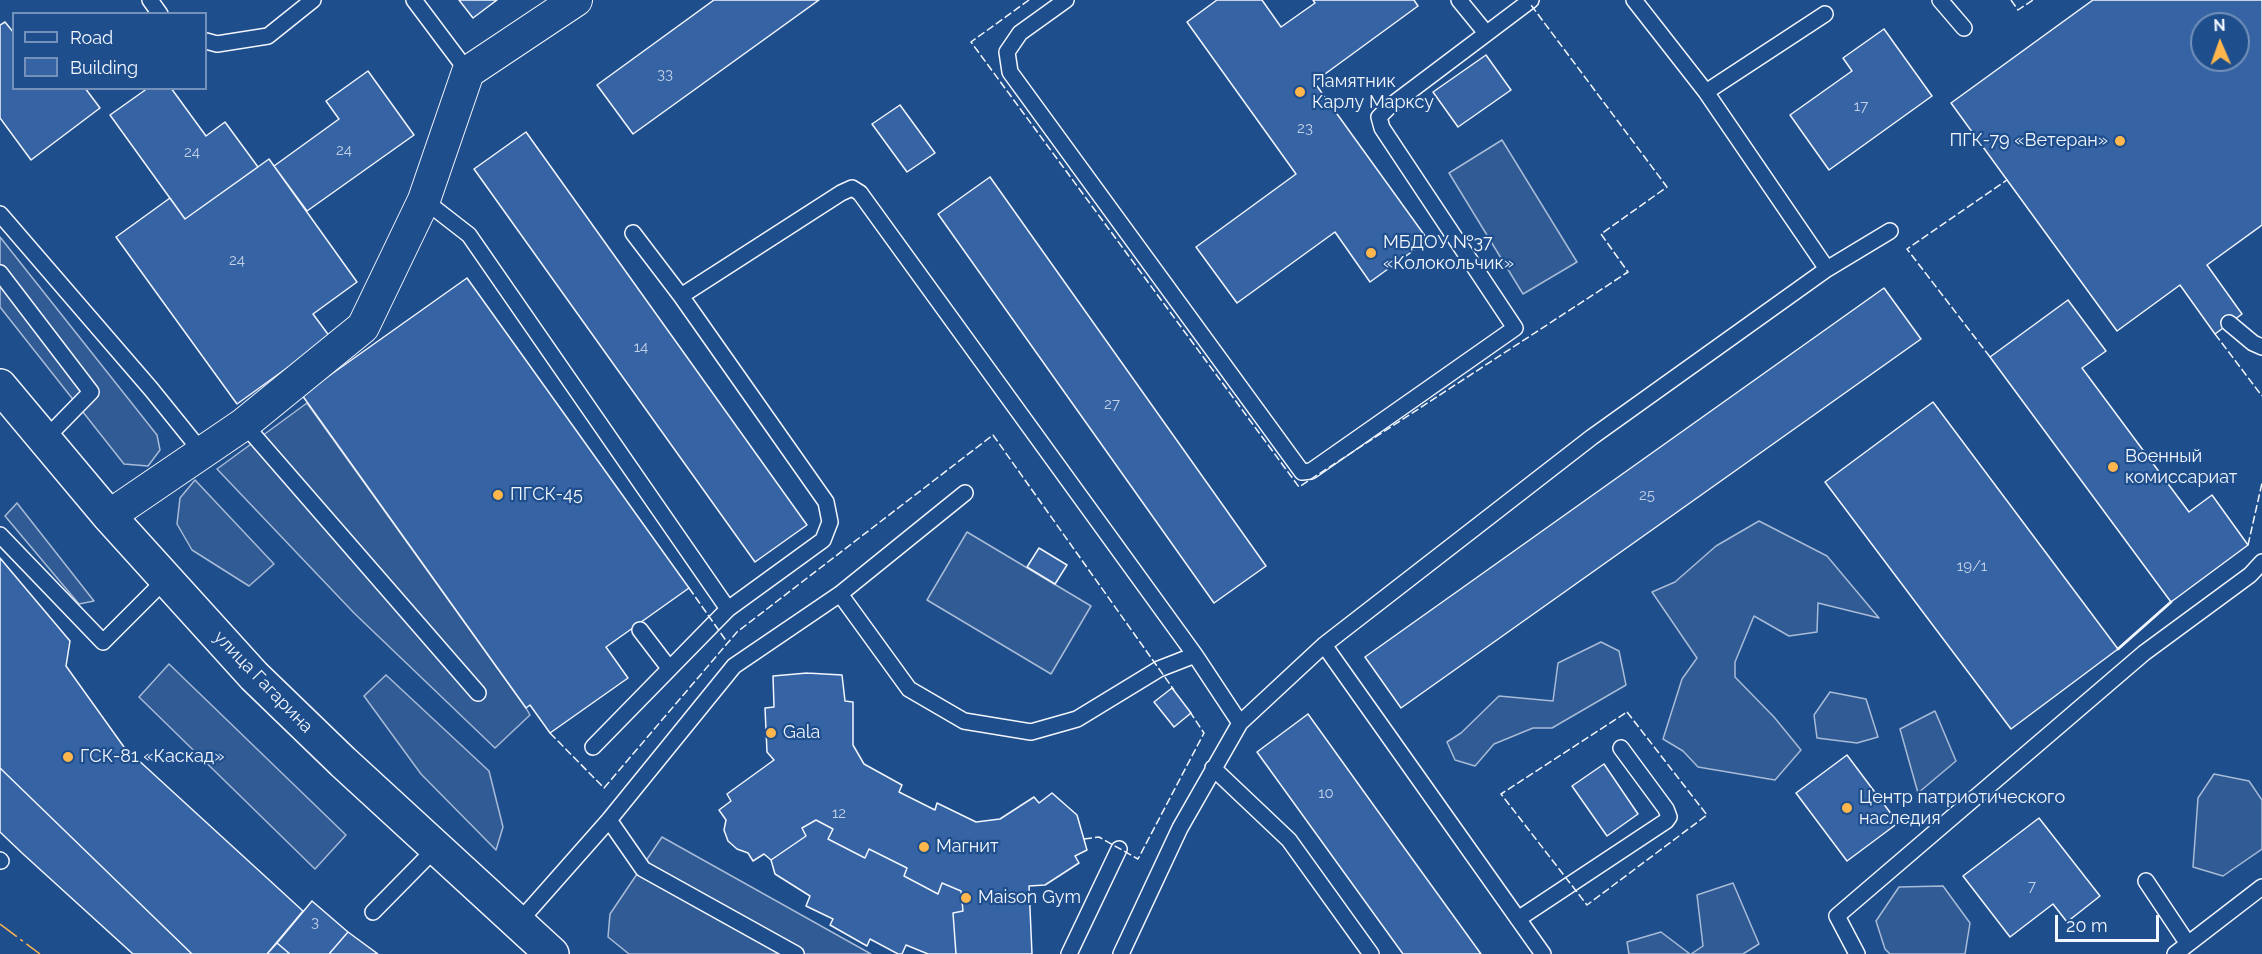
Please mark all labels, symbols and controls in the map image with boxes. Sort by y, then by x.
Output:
legend [12,12,207,90]
north arrow [2190,12,2250,72]
text: N [2213,16,2226,35]
text: Road [70,27,113,48]
text: Building [70,57,138,78]
house number: 33 [657,65,673,83]
place label: Памятник Карлу Марксу [1312,71,1434,113]
marker: Памятник Карлу Марксу [1293,85,1307,99]
house number: 17 [1854,97,1868,115]
house number: 23 [1297,119,1313,137]
place label: ПГК-79 «Ветеран» [1949,130,2108,152]
marker: ПГК-79 «Ветеран» [2113,134,2127,148]
house number: 24 [336,141,352,159]
house number: 24 [184,143,200,161]
place label: МБДОУ №37 «Колокольчик» [1383,232,1514,274]
marker: МБДОУ №37 «Колокольчик» [1364,246,1378,260]
house number: 24 [229,251,245,269]
house number: 14 [634,338,648,356]
house number: 27 [1104,395,1120,413]
place label: Военный комиссариат [2125,446,2237,488]
marker: Военный комиссариат [2106,460,2120,474]
place label: ПГСК-45 [510,484,583,506]
house number: 25 [1639,486,1655,504]
marker: ПГСК-45 [491,488,505,502]
house number: 19/1 [1957,557,1987,575]
street label: улица Гагарина [209,626,317,738]
place label: Gala [783,722,820,744]
marker: Gala [764,726,778,740]
place label: ГСК-81 «Каскад» [80,746,225,768]
marker: ГСК-81 «Каскад» [61,750,75,764]
house number: 10 [1318,784,1334,802]
place label: Центр патриотического наследия [1859,787,2065,830]
marker: Центр патриотического наследия [1840,801,1854,815]
house number: 12 [832,804,846,822]
place label: Магнит [936,836,999,858]
marker: Магнит [917,840,931,854]
house number: 7 [2028,877,2036,895]
place label: Maison Gym [978,887,1081,909]
marker: Maison Gym [959,891,973,905]
scale bar [2058,903,2162,941]
house number: 3 [311,913,319,931]
text: 20 m [2066,915,2108,936]

